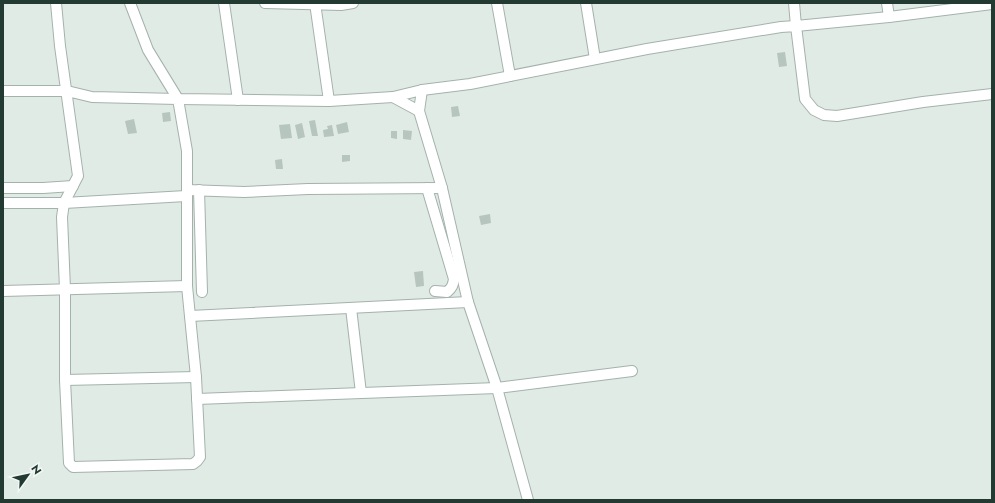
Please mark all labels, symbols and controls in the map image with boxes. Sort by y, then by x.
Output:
north arrow [8,455,48,495]
text: N [27,462,45,478]

